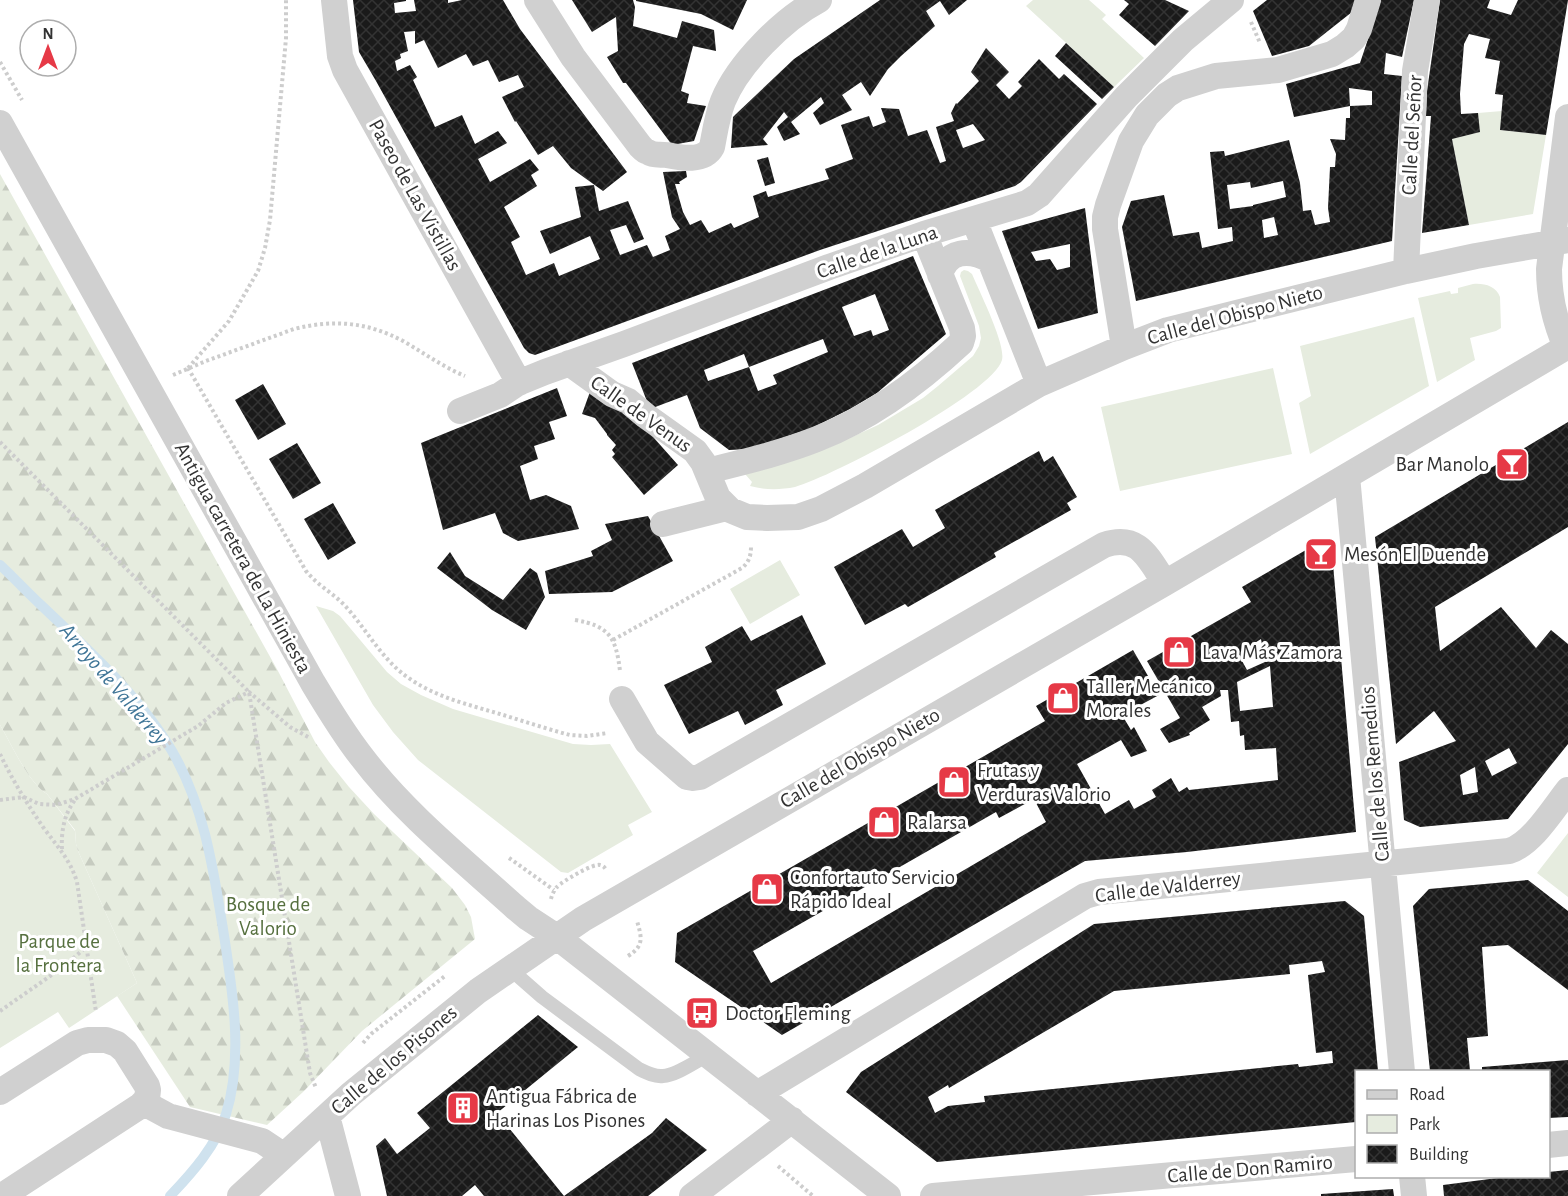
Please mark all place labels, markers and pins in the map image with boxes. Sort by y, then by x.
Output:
bar icon: Bar Manolo [1494,446,1530,482]
place label: Bar Manolo [1395,454,1489,475]
bar icon: Mesón El Duende [1303,536,1339,572]
place label: Mesón El Duende [1344,544,1486,565]
shop icon: Lava Más Zamora [1161,634,1197,670]
place label: Lava Más Zamora [1202,642,1343,663]
place label: Taller Mecánico Morales [1086,676,1212,721]
shop icon: Taller Mecánico Morales [1045,680,1081,716]
place label: Frutas y Verduras Valorio [977,760,1111,805]
shop icon: Frutas y Verduras Valorio [936,764,972,800]
shop icon: Ralarsa [866,804,902,840]
place label: Ralarsa [907,812,967,833]
place label: Confortauto Servicio Rápido Ideal [790,867,955,912]
shop icon: Confortauto Servicio Rápido Ideal [749,871,785,907]
bus stop icon: Doctor Fleming [684,995,720,1031]
place label: Doctor Fleming [725,1003,851,1024]
place label: Antigua Fábrica de Harinas Los Pisones [486,1086,645,1131]
building icon: Antigua Fábrica de Harinas Los Pisones [445,1090,481,1126]

